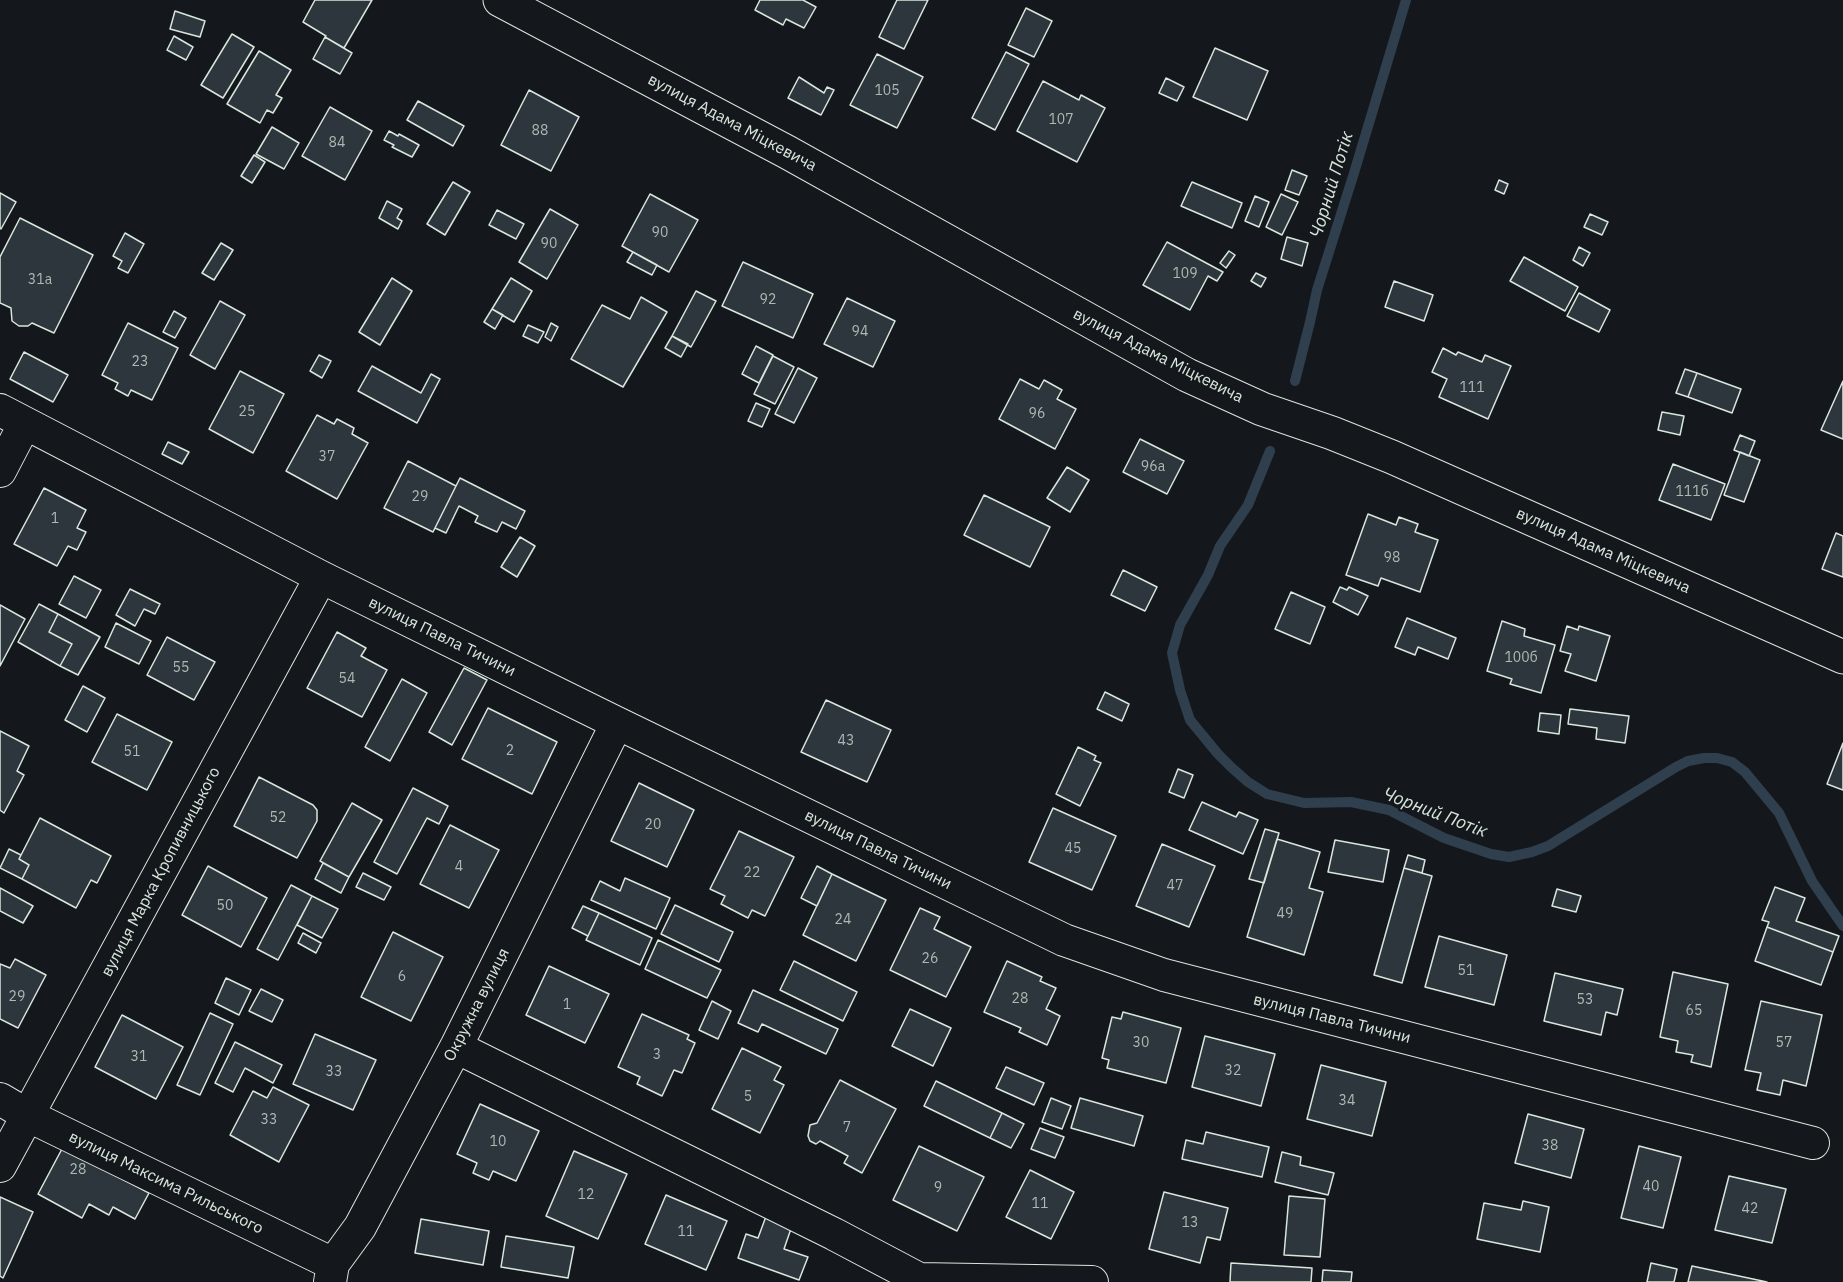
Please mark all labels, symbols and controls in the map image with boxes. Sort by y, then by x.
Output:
street label: вулиця Адама Міцкевича [644,70,820,176]
house number: 105 [874,83,900,99]
house number: 107 [1048,112,1074,128]
house number: 88 [532,123,548,139]
water label: Чорний Потік [1306,129,1358,241]
house number: 84 [329,135,345,151]
house number: 90 [652,225,668,241]
house number: 90 [541,236,557,252]
house number: 109 [1172,266,1198,282]
house number: 31а [28,272,52,288]
house number: 92 [760,292,776,308]
street label: вулиця Адама Міцкевича [1070,305,1246,407]
house number: 94 [852,324,868,340]
house number: 23 [132,354,148,370]
house number: 111 [1459,380,1485,396]
house number: 25 [239,404,255,420]
house number: 96 [1029,406,1045,422]
house number: 37 [319,449,335,465]
house number: 96а [1141,459,1165,475]
house number: 111б [1675,484,1709,500]
house number: 29 [412,489,428,505]
street label: вулиця Адама Міцкевича [1513,504,1693,598]
house number: 1 [51,511,59,527]
house number: 98 [1384,550,1400,566]
street label: вулиця Павла Тичини [365,593,519,681]
house number: 100б [1504,650,1538,666]
house number: 55 [173,660,189,676]
house number: 54 [339,671,355,687]
house number: 43 [838,733,854,749]
house number: 2 [506,743,514,759]
house number: 51 [124,744,140,760]
street label: вулиця Марка Кропивницького [97,764,225,980]
water label: Чорний Потік [1380,783,1490,843]
street label: вулиця Павла Тичини [801,806,955,894]
house number: 52 [270,810,286,826]
house number: 20 [645,817,661,833]
house number: 45 [1065,841,1081,857]
house number: 4 [455,859,463,875]
house number: 22 [744,865,760,881]
house number: 47 [1167,878,1183,894]
house number: 50 [217,898,233,914]
house number: 49 [1277,906,1293,922]
house number: 24 [835,912,851,928]
street label: Окружна вулиця [440,945,514,1065]
house number: 26 [922,951,938,967]
house number: 51 [1458,963,1474,979]
house number: 6 [398,969,406,985]
house number: 29 [9,989,25,1005]
street label: вулиця Павла Тичини [1251,990,1413,1048]
house number: 28 [1012,991,1028,1007]
house number: 53 [1577,992,1593,1008]
house number: 1 [563,997,571,1013]
house number: 65 [1686,1003,1702,1019]
house number: 30 [1133,1035,1149,1051]
house number: 57 [1776,1035,1792,1051]
house number: 3 [653,1047,661,1063]
house number: 31 [131,1049,147,1065]
house number: 32 [1225,1063,1241,1079]
house number: 33 [326,1064,342,1080]
house number: 5 [744,1089,752,1105]
house number: 34 [1339,1093,1355,1109]
house number: 33 [261,1112,277,1128]
house number: 7 [843,1120,851,1136]
street label: вулиця Максима Рильського [66,1127,266,1239]
house number: 10 [490,1134,506,1150]
house number: 38 [1542,1138,1558,1154]
house number: 28 [70,1162,86,1178]
house number: 40 [1643,1179,1659,1195]
house number: 9 [934,1180,942,1196]
house number: 12 [578,1187,594,1203]
house number: 11 [1032,1196,1048,1212]
house number: 42 [1742,1201,1758,1217]
house number: 13 [1182,1215,1198,1231]
house number: 11 [678,1224,694,1240]

